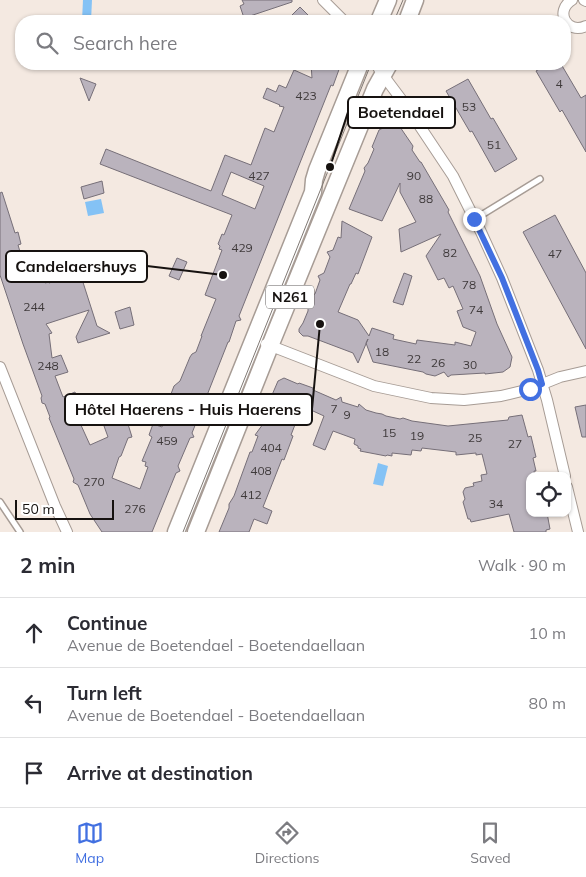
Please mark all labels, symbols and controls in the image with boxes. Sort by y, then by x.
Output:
search box [15,15,571,70]
icon: search [33,29,61,57]
text: Search here [73,31,177,55]
house number: 4 [555,76,563,91]
house number: 423 [295,88,317,103]
callout: Boetendael [348,97,455,128]
house number: 53 [462,99,476,114]
text: Boetendael [358,102,444,122]
house number: 51 [487,137,501,152]
house number: 427 [248,168,270,183]
house number: 90 [407,168,421,183]
house number: 88 [419,191,433,206]
route end [463,208,486,231]
house number: 429 [231,240,253,255]
house number: 82 [443,245,457,260]
house number: 47 [548,246,562,261]
callout: Candelaershuys [6,251,147,282]
text: Candelaershuys [15,256,137,276]
house number: 78 [462,277,476,292]
road number: N261 [266,286,314,308]
house number: 244 [23,299,45,314]
house number: 74 [469,302,483,317]
house number: 18 [375,344,389,359]
house number: 22 [407,351,421,366]
house number: 26 [431,355,445,370]
house number: 30 [463,357,477,372]
house number: 248 [37,358,59,373]
route start [519,378,542,401]
callout: Hôtel Haerens - Huis Haerens [65,394,312,425]
text: Hôtel Haerens - Huis Haerens [75,399,301,419]
house number: 7 [330,401,338,416]
house number: 9 [343,407,351,422]
house number: 15 [382,425,396,440]
house number: 19 [410,428,424,443]
house number: 25 [468,430,482,445]
house number: 459 [156,433,178,448]
house number: 27 [508,436,522,451]
house number: 404 [260,440,282,455]
house number: 408 [250,463,272,478]
map controls [526,472,571,517]
button: locate [526,472,571,517]
house number: 270 [83,474,105,489]
house number: 412 [240,487,262,502]
house number: 34 [489,496,503,511]
scale bar [15,497,114,520]
text: 50 m [22,500,55,518]
house number: 276 [124,501,146,516]
text: 2 min [20,552,75,578]
text: Walk · 90 m [478,555,566,575]
text: Continue [67,611,147,635]
icon: ahead [20,619,48,647]
text: 10 m [529,623,566,643]
text: Avenue de Boetendael - Boetendaellaan [67,635,365,655]
text: Turn left [67,681,142,705]
icon: left [20,689,48,717]
text: 80 m [529,693,566,713]
text: Avenue de Boetendael - Boetendaellaan [67,705,365,725]
icon: arrive [20,759,48,787]
text: Arrive at destination [67,761,253,785]
tab: Map [75,819,104,867]
tab: Directions [255,819,320,867]
tab: Saved [470,819,511,867]

